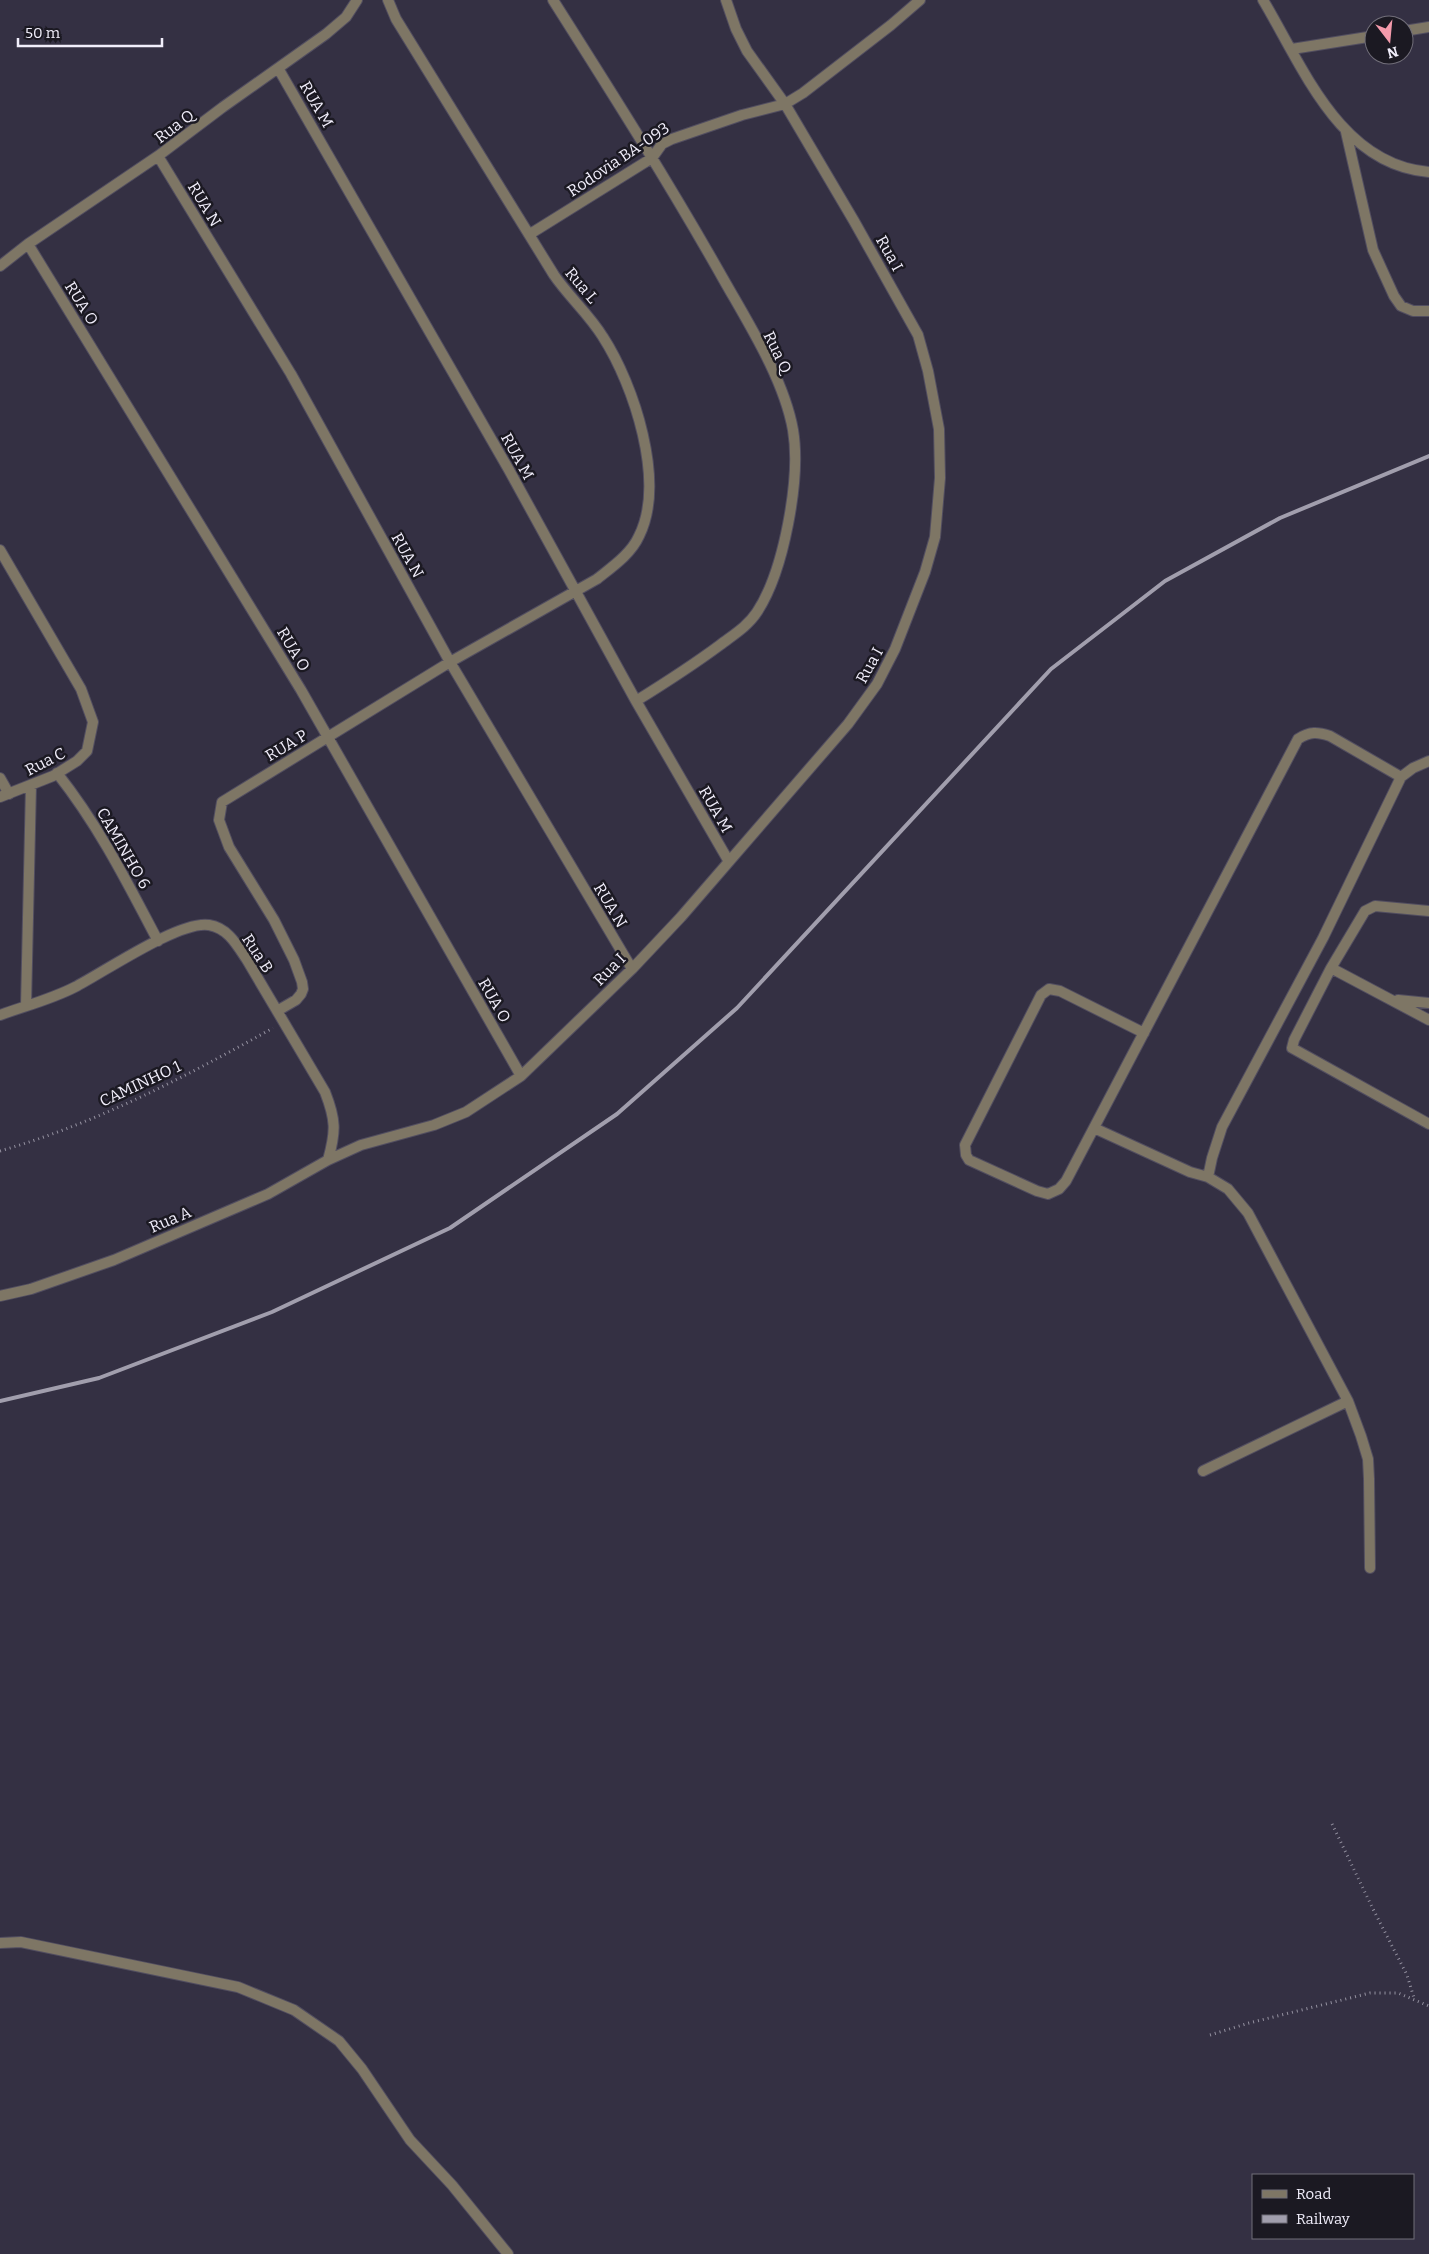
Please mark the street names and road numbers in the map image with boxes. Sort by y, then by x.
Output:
street label: RUA M [296,78,337,131]
street label: Rua Q [151,105,198,147]
street label: Rodovia BA-093 [564,118,673,201]
street label: RUA N [184,179,225,230]
street label: Rua I [872,232,907,274]
street label: Rua L [561,264,602,307]
street label: RUA O [61,278,102,329]
street label: Rua Q [759,328,796,377]
street label: RUA M [497,430,538,483]
street label: RUA N [387,529,428,581]
street label: RUA O [273,624,314,675]
street label: Rua I [852,644,887,686]
street label: RUA P [262,726,311,765]
street label: Rua C [22,743,68,780]
street label: RUA M [695,783,736,836]
street label: CAMINHO 6 [93,804,154,892]
street label: RUA N [590,880,631,931]
street label: Rua B [238,930,277,976]
street label: Rua I [589,949,629,989]
street label: RUA O [474,975,515,1026]
street label: CAMINHO 1 [97,1056,184,1111]
street label: Rua A [146,1202,195,1237]

